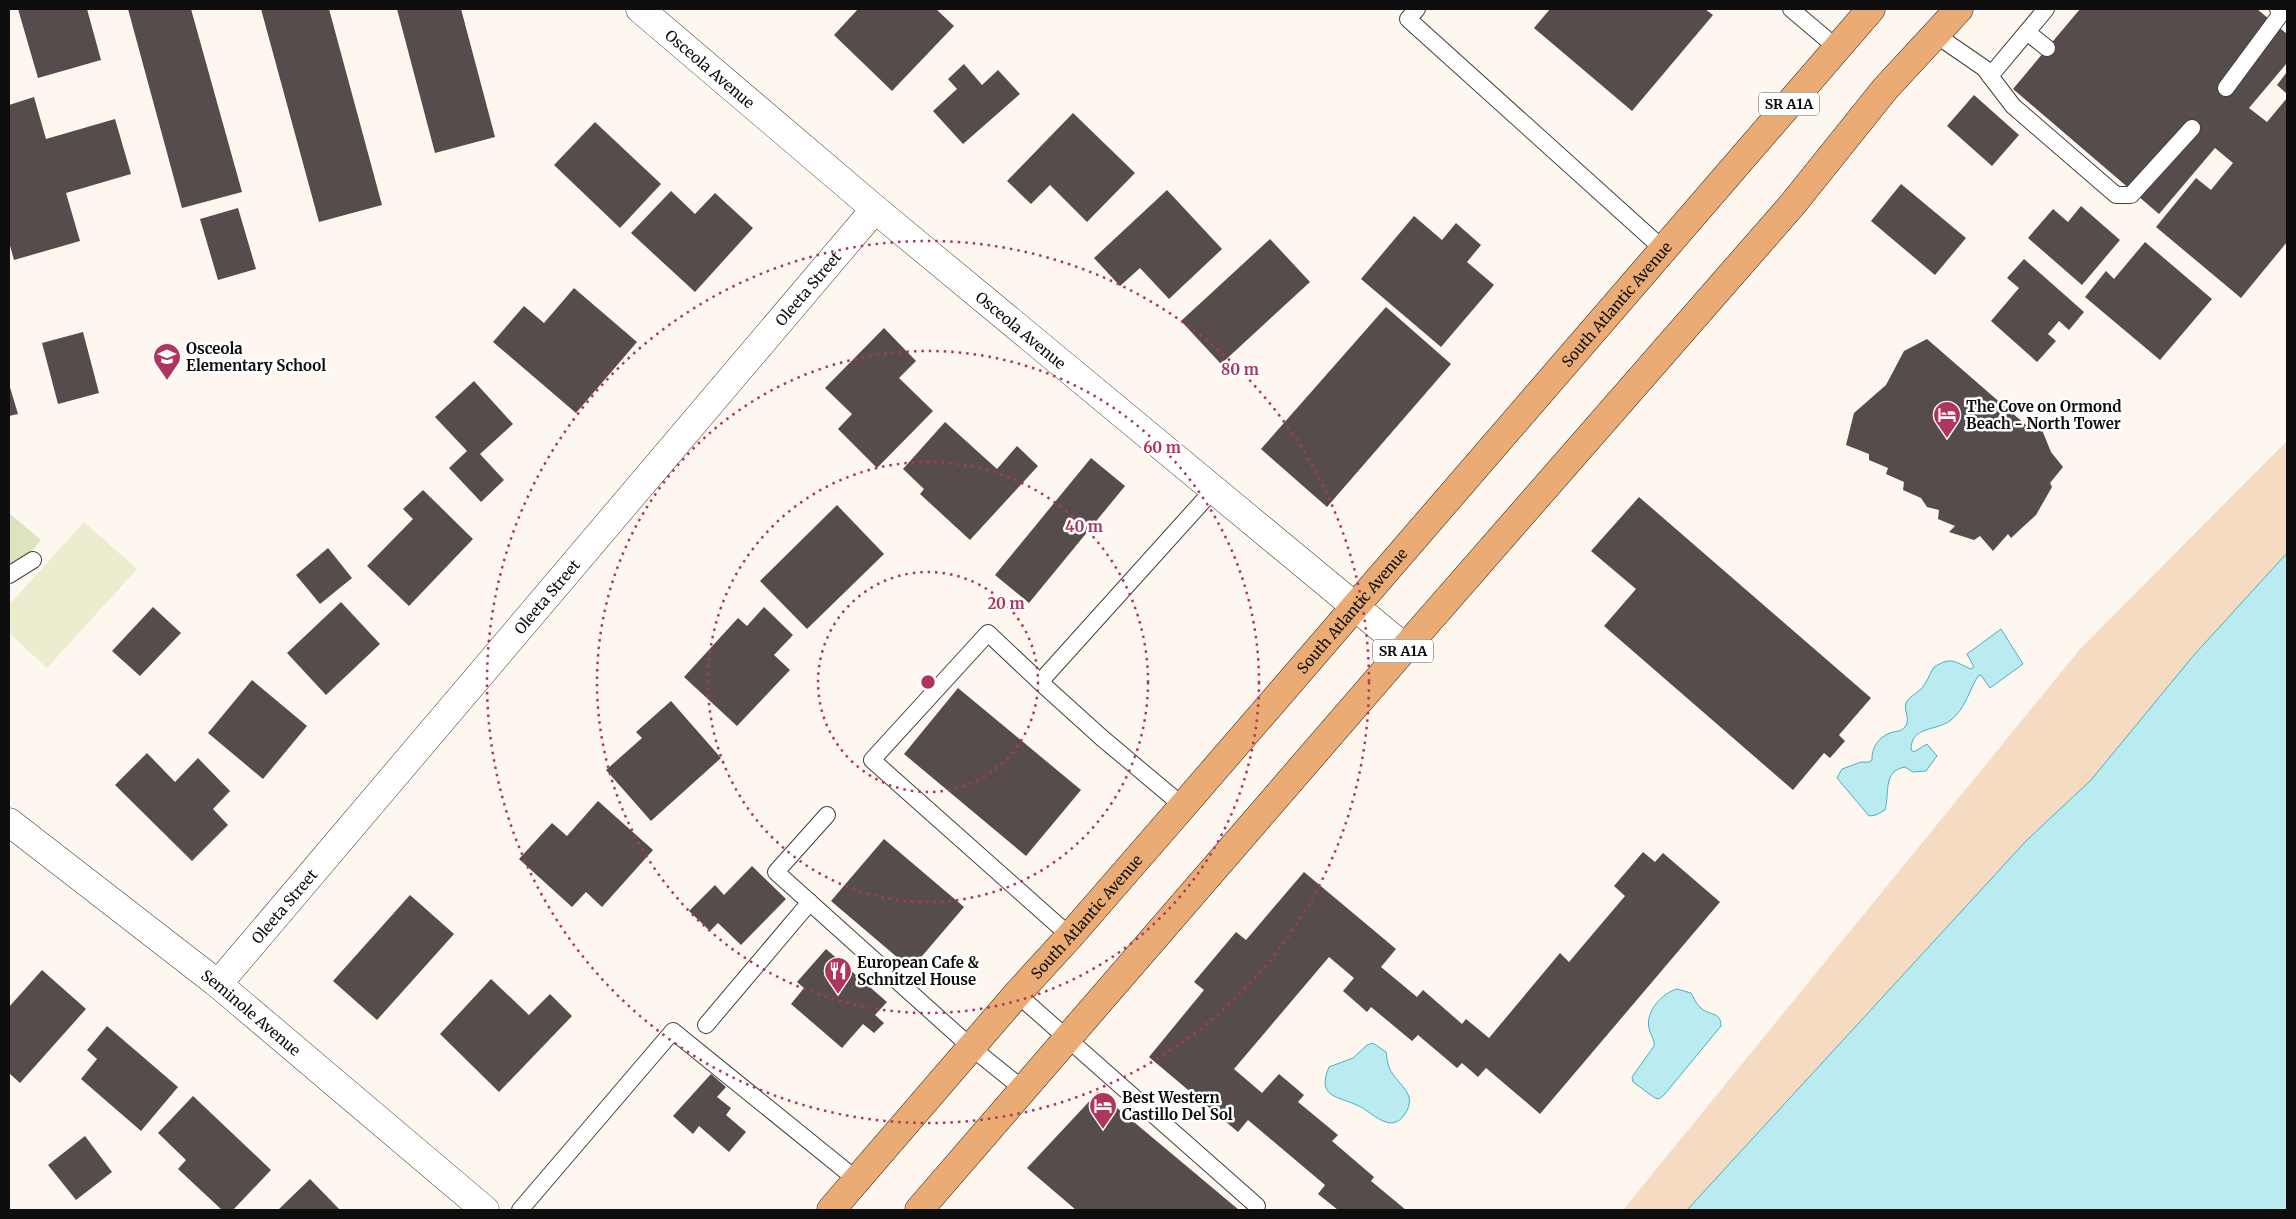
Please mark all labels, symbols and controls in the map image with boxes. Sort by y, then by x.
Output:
street label: Osceola Avenue [661,25,759,112]
road number: SR A1A [1759,92,1819,116]
street label: South Atlantic Avenue [1557,237,1676,371]
street label: Oleeta Street [771,247,845,330]
street label: Osceola Avenue [972,287,1070,373]
place label: Osceola Elementary School [186,339,326,375]
school or university icon: Osceola Elementary School [152,342,182,381]
text: 80 m [1221,360,1259,379]
place label: The Cove on Ormond Beach - North Tower [1966,397,2121,433]
hotel icon: The Cove on Ormond Beach - North Tower [1932,400,1962,439]
text: 60 m [1143,438,1181,457]
text: 40 m [1065,517,1103,536]
street label: South Atlantic Avenue [1292,544,1411,677]
street label: Oleeta Street [510,555,584,638]
text: 20 m [987,594,1025,613]
road number: SR A1A [1373,640,1433,662]
centre of rings [919,673,937,691]
street label: South Atlantic Avenue [1026,850,1146,983]
street label: Oleeta Street [247,865,321,947]
place label: European Cafe & Schnitzel House [857,953,979,989]
restaurant icon: European Cafe & Schnitzel House [823,956,853,995]
street label: Seminole Avenue [198,965,305,1060]
place label: Best Western Castillo Del Sol [1122,1088,1233,1124]
hotel icon: Best Western Castillo Del Sol [1088,1091,1118,1130]

